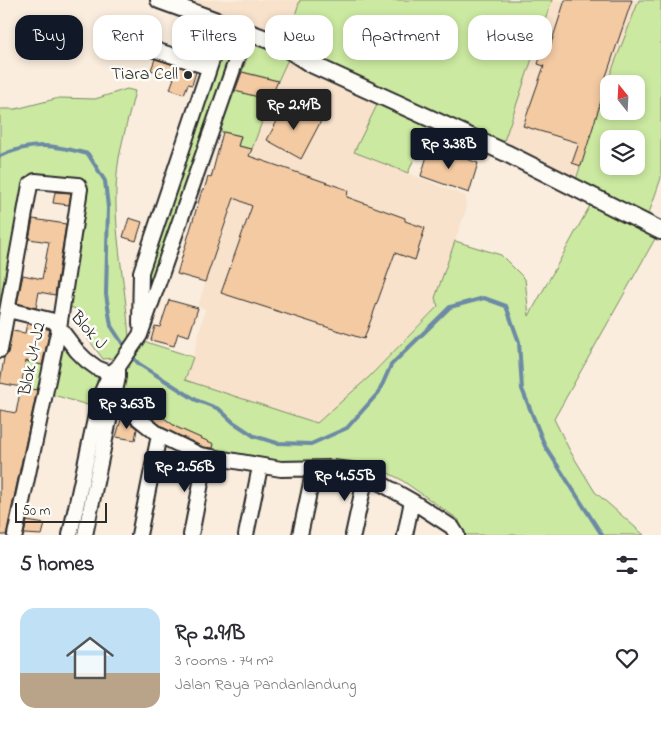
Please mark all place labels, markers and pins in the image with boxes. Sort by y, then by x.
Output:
place label: Tiara Cell [111,62,178,88]
marker: Tiara Cell [182,69,194,81]
pin: Rp 2.91B [242,88,346,131]
pin: Rp 3.38B [397,128,501,170]
pin: Rp 3.63B [75,388,179,430]
pin: Rp 2.56B [133,450,237,493]
pin: Rp 4.55B [293,460,397,502]

